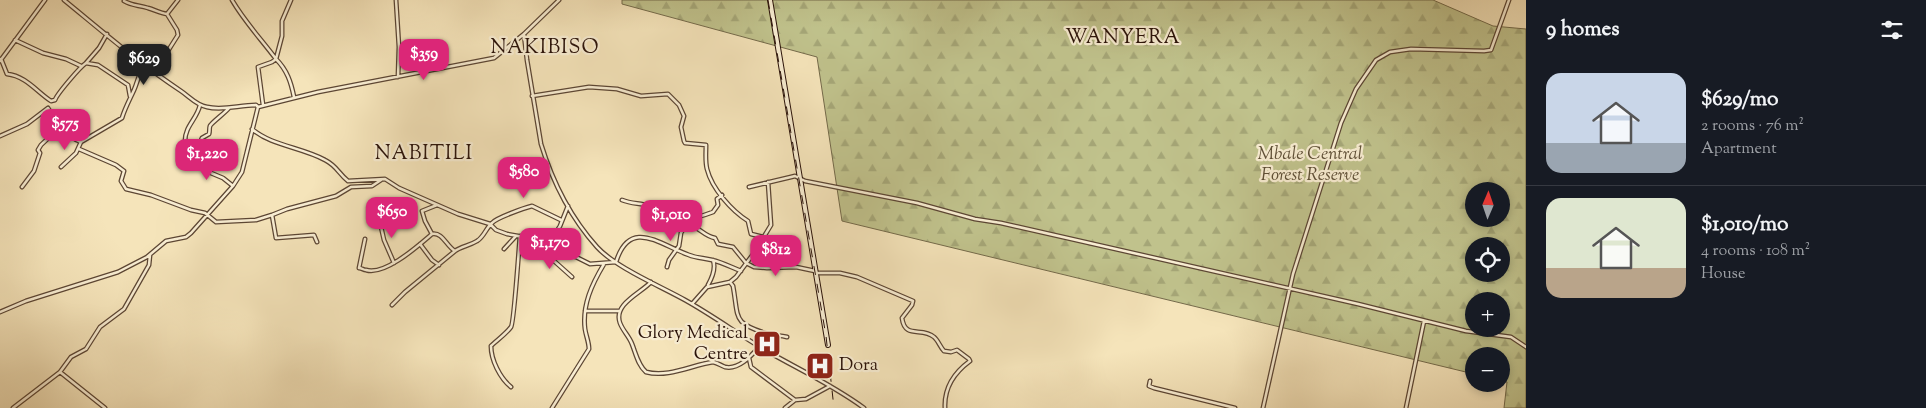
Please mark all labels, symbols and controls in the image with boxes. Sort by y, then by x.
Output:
text: 9 homes [1546,15,1619,45]
icon: filters [1878,16,1906,44]
district label: WANYERA [1065,24,1181,53]
district label: NAKIBISO [490,34,600,63]
pin: $359 [394,38,454,81]
text: $359 [410,43,438,66]
pin: $629 [114,44,174,86]
text: $629 [128,48,160,71]
text: $629/mo [1701,85,1778,115]
icon: home [1586,93,1646,153]
pin: $575 [35,108,95,151]
text: $575 [51,113,79,136]
text: 2 rooms · 76 m² [1701,115,1804,138]
pin: $1,220 [166,138,248,181]
text: Apartment [1701,138,1777,161]
district label: NABITILI [375,140,473,169]
park label: Mbale Central Forest Reserve [1258,142,1363,189]
text: $1,220 [186,143,228,166]
pin: $580 [494,156,554,199]
text: $580 [509,161,539,184]
north arrow [1465,182,1510,228]
map controls [1465,182,1510,392]
pin: $650 [362,196,422,239]
pin: $1,010 [630,200,712,242]
text: $650 [377,201,407,224]
text: $1,010 [651,204,691,227]
text: $1,010/mo [1701,210,1788,240]
icon: home [1586,218,1646,278]
pin: $1,170 [509,228,591,270]
text: $1,170 [530,232,570,255]
pin: $812 [746,234,806,277]
button: locate [1465,237,1510,282]
text: $812 [761,239,791,262]
text: 4 rooms · 108 m² [1701,240,1810,263]
text: House [1701,263,1745,286]
button: + [1465,292,1510,337]
place label: Glory Medical Centre [638,321,748,368]
hospital icon: Glory Medical Centre [752,329,782,359]
button: − [1465,347,1510,392]
hospital icon: Dora [805,351,835,381]
place label: Dora [839,353,878,379]

